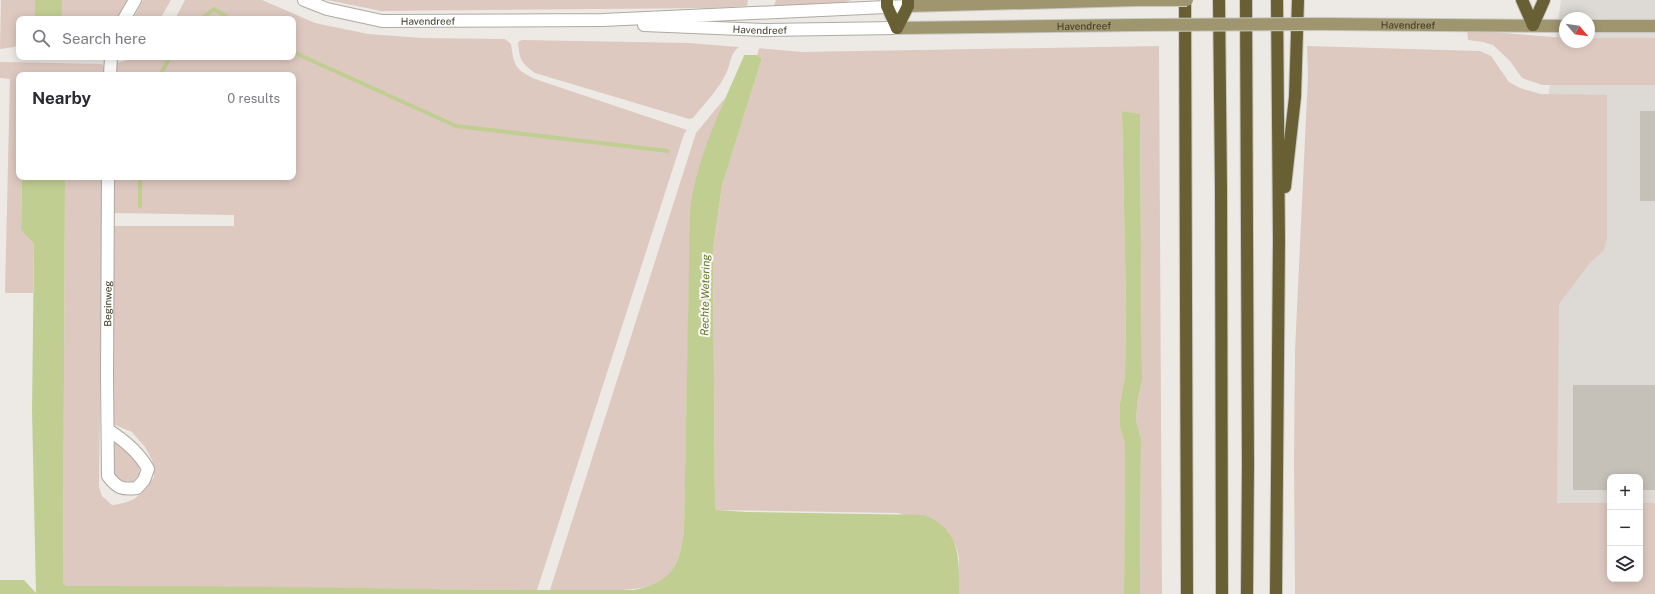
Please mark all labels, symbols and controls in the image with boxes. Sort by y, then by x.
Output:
north arrow [1559,12,1595,48]
street label: Havendreef [401,15,455,27]
search box [16,16,296,60]
street label: Havendreef [1381,18,1435,31]
street label: Havendreef [1057,19,1111,32]
street label: Havendreef [732,23,787,36]
icon: search [30,27,52,49]
text: Search here [62,30,146,47]
text: Nearby [32,88,91,108]
text: 0 results [227,91,280,106]
water label: Rechte Wetering [698,254,712,336]
street label: Beginweg [101,280,113,327]
map controls [1607,474,1643,582]
button: + [1607,474,1643,510]
button: − [1607,510,1643,546]
button: layers [1607,546,1643,582]

